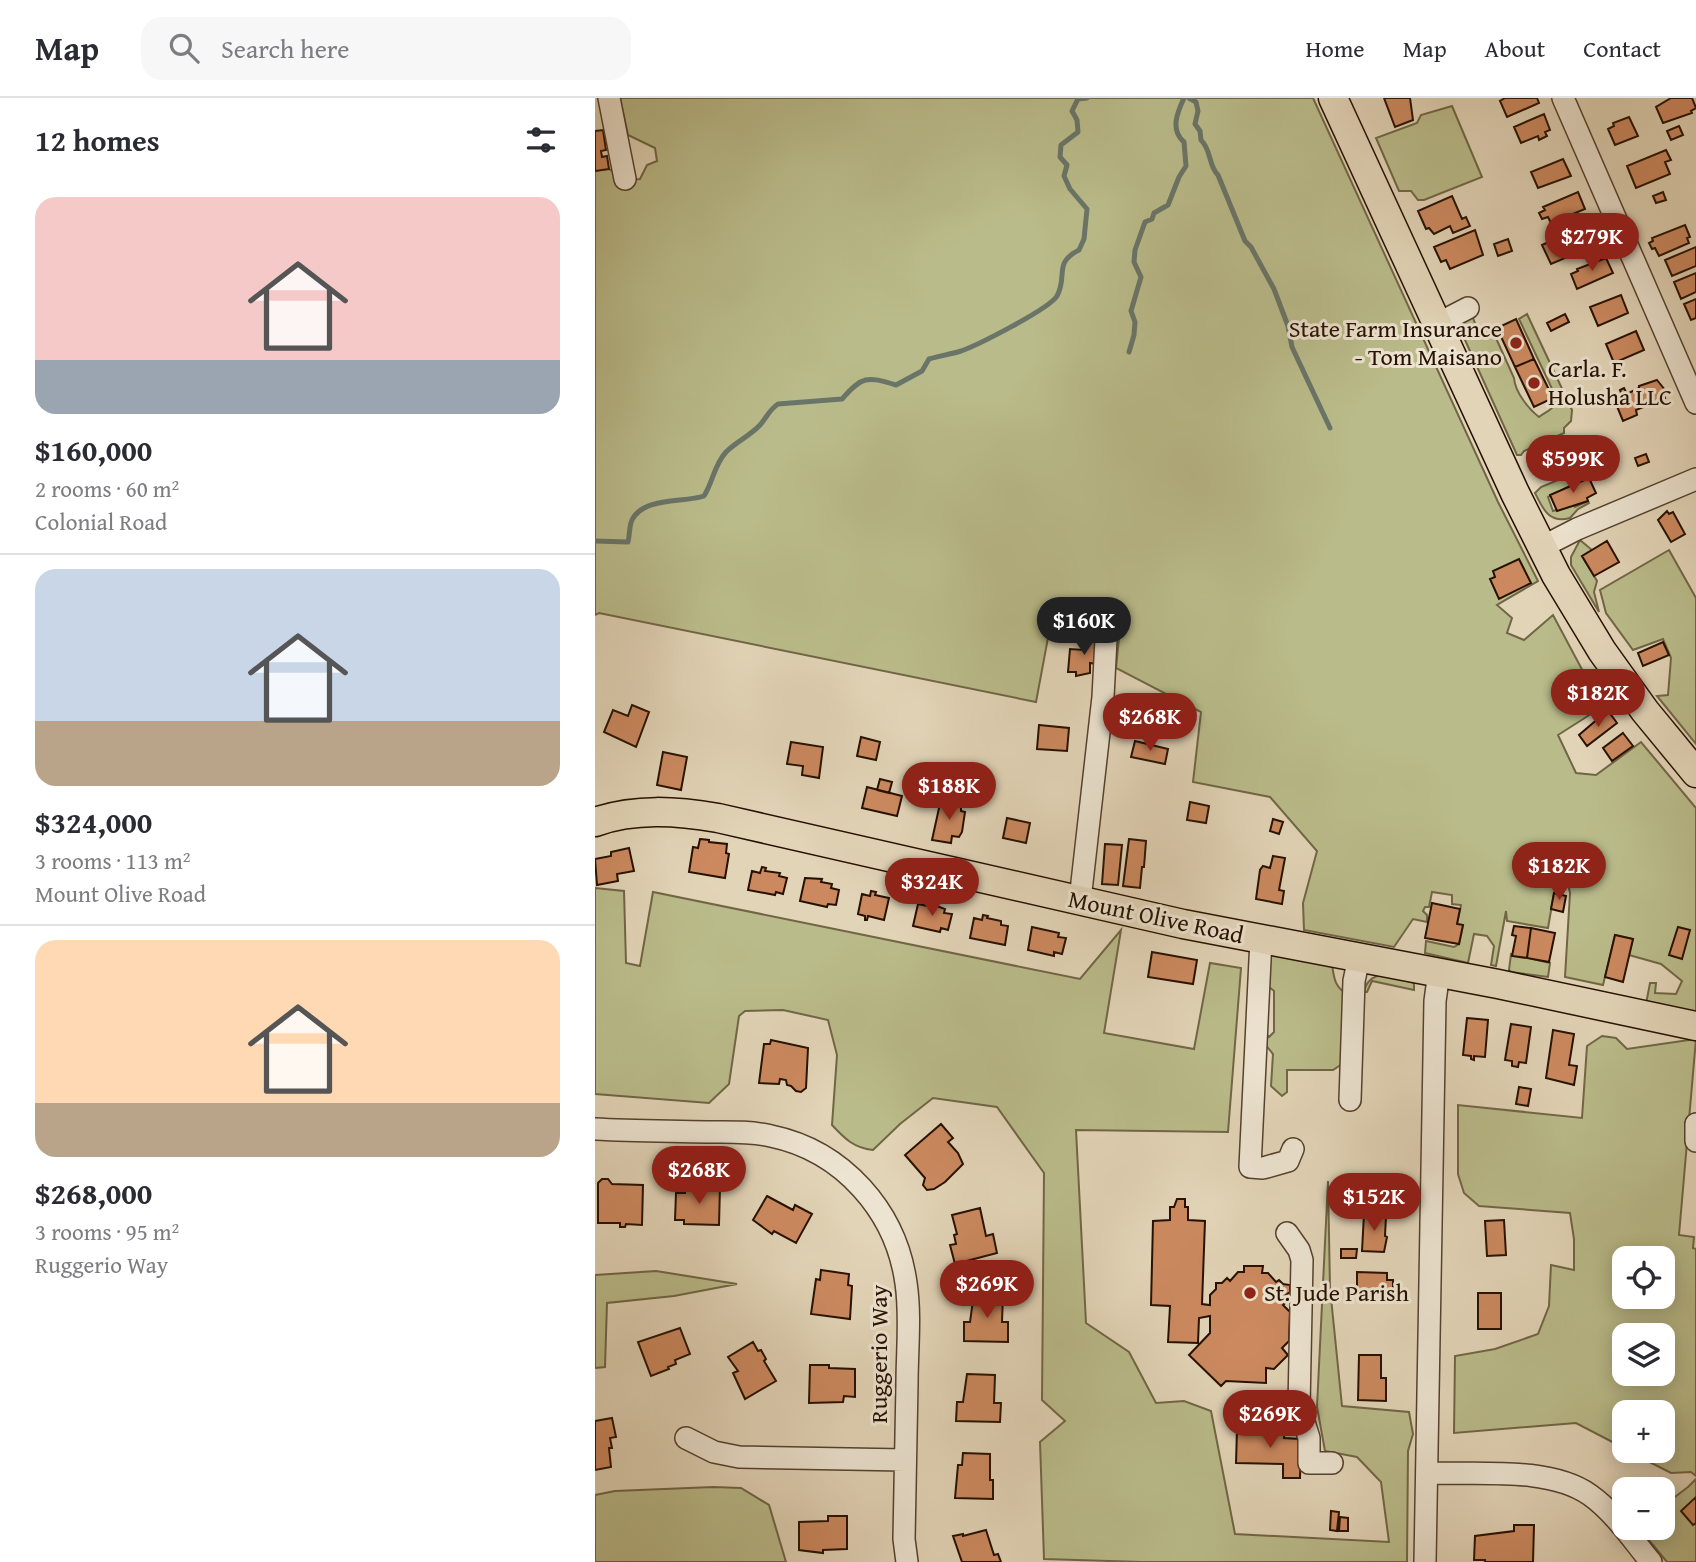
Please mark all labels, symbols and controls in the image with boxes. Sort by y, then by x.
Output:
search box [141,17,631,80]
text: Map [35,24,99,72]
icon: search [165,29,203,67]
text: Search here [221,29,349,68]
text: Home [1306,31,1365,66]
text: Map [1403,31,1447,66]
text: About [1485,31,1545,66]
text: Contact [1583,31,1661,66]
text: 12 homes [35,118,160,162]
icon: filters [522,121,560,159]
pin: $279K [1543,214,1641,273]
text: $279K [1561,219,1623,252]
icon: home [235,243,361,369]
place label: State Farm Insurance - Tom Maisano [1289,311,1502,374]
marker: State Farm Insurance - Tom Maisano [1508,335,1524,351]
place label: Carla. F. Holusha LLC [1548,351,1672,414]
marker: Carla. F. Holusha LLC [1526,375,1542,391]
text: $160,000 [35,428,152,472]
pin: $599K [1524,436,1622,495]
text: $599K [1542,441,1604,474]
text: 2 rooms · 60 m² [35,472,179,505]
text: Colonial Road [35,505,167,538]
pin: $160K [1035,598,1133,657]
text: $160K [1053,603,1115,636]
icon: home [235,615,361,741]
pin: $182K [1549,670,1647,729]
text: $182K [1567,675,1629,708]
pin: $268K [1101,694,1199,753]
text: $268K [1119,699,1181,732]
pin: $188K [900,762,998,822]
text: $188K [918,768,980,801]
text: $324,000 [35,800,152,844]
pin: $182K [1510,842,1608,902]
text: 3 rooms · 113 m² [35,844,190,877]
text: $182K [1528,848,1590,881]
pin: $324K [883,858,981,918]
text: $324K [901,864,963,897]
text: Mount Olive Road [35,877,206,910]
street label: Mount Olive Road [1065,881,1247,952]
icon: home [235,986,361,1112]
pin: $268K [650,1146,748,1206]
text: $268K [668,1152,730,1185]
text: $268,000 [35,1171,152,1215]
pin: $152K [1325,1174,1423,1233]
text: $152K [1343,1179,1405,1212]
text: 3 rooms · 95 m² [35,1215,179,1248]
map controls [1612,1246,1675,1540]
button: locate [1612,1246,1675,1309]
text: Ruggerio Way [35,1248,168,1281]
pin: $269K [938,1260,1036,1320]
text: $269K [956,1266,1018,1299]
place label: St. Jude Parish [1264,1275,1410,1310]
street label: Ruggerio Way [861,1285,896,1423]
marker: St. Jude Parish [1242,1285,1258,1301]
button: layers [1612,1323,1675,1386]
pin: $269K [1221,1390,1319,1450]
text: $269K [1239,1396,1301,1429]
button: + [1612,1400,1675,1463]
button: − [1612,1477,1675,1540]

